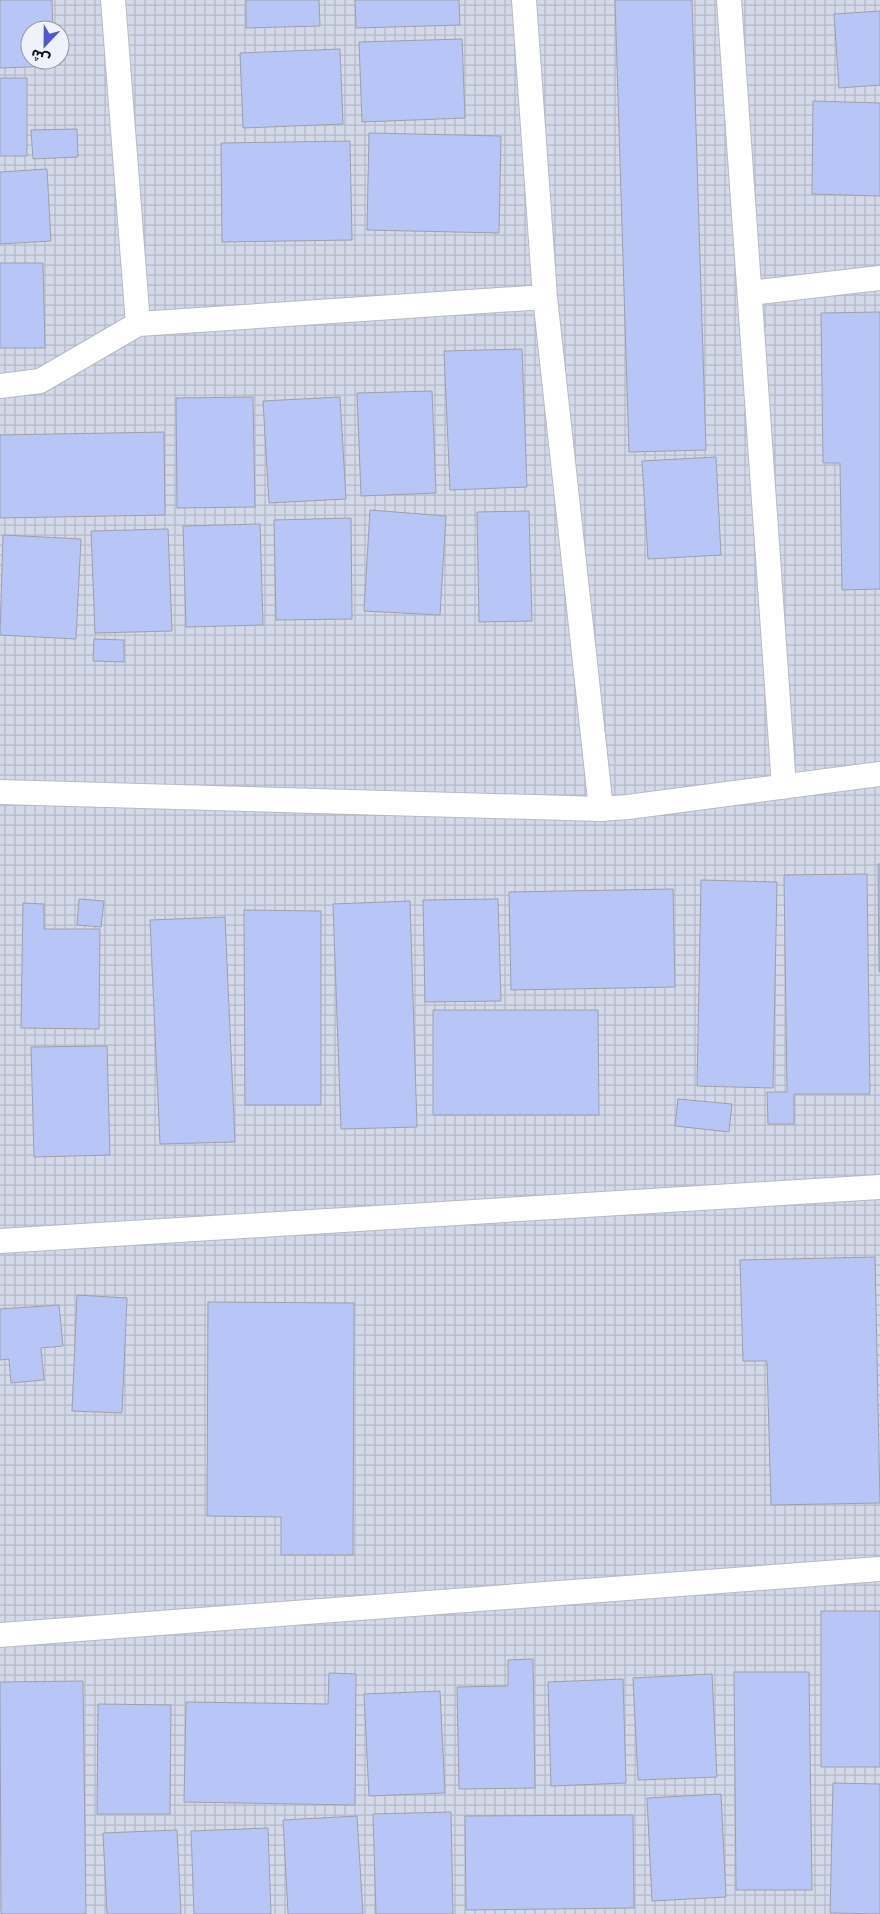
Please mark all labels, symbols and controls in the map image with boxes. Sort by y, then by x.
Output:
north arrow [20,20,70,70]
text: ش [28,45,52,69]

